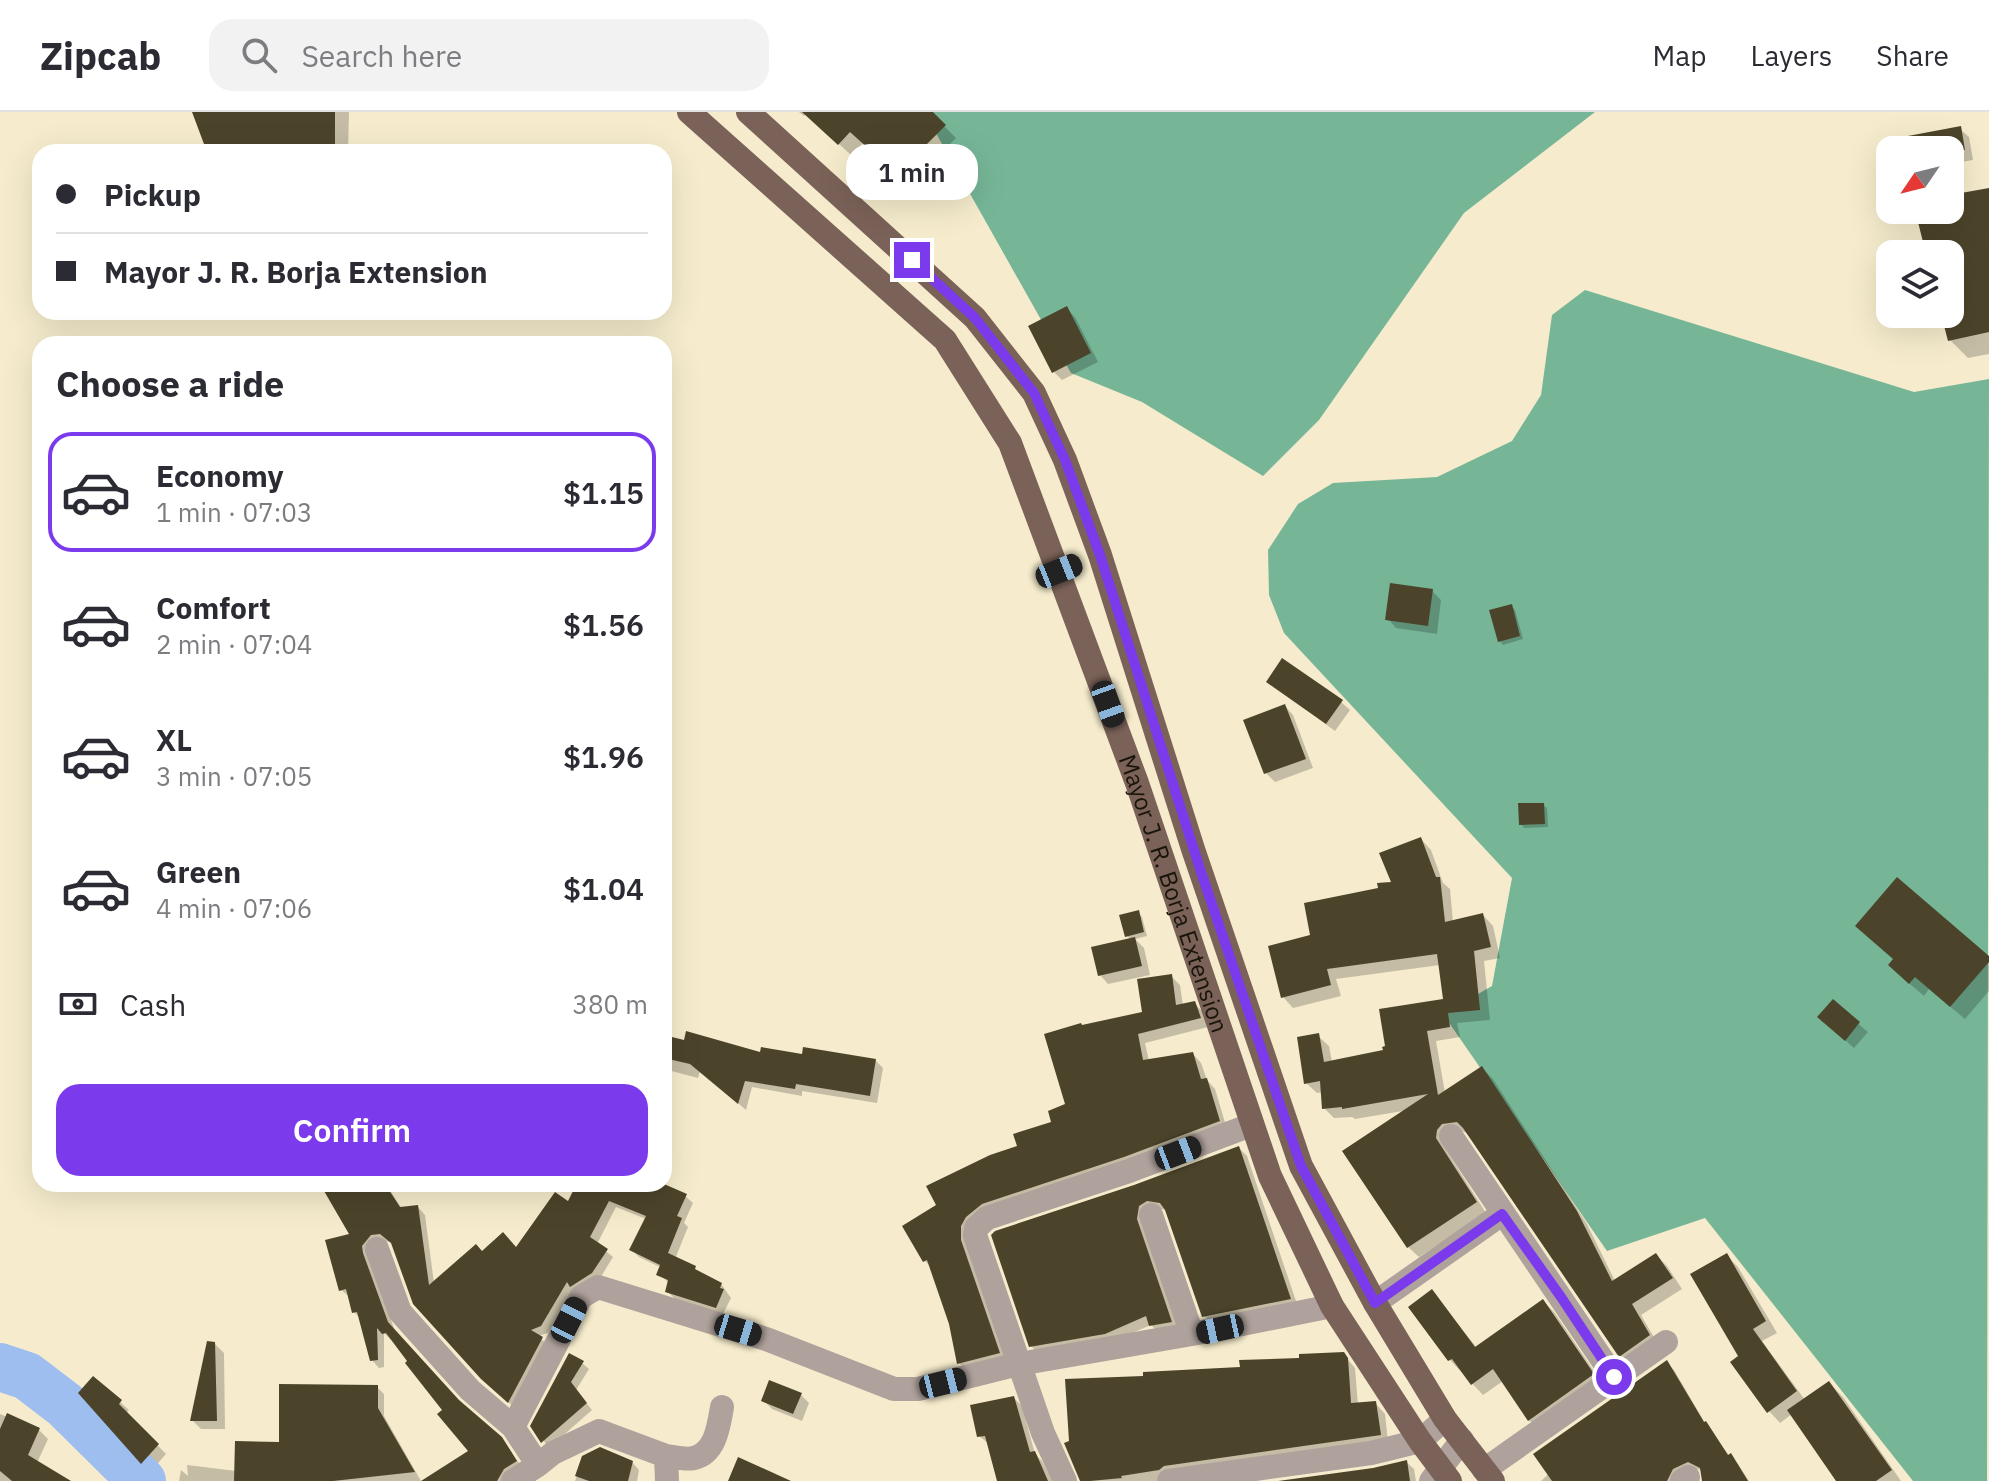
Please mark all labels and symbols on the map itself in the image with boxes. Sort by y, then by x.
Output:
north arrow [1876,136,1964,224]
callout: 1 min [846,144,978,200]
route end [894,242,930,278]
car [1032,551,1086,591]
car [1089,677,1127,731]
street label: Mayor J. R. Borja Extension [1112,750,1236,1037]
car [1151,1133,1205,1173]
car [547,1293,591,1347]
car [712,1312,764,1348]
car [1194,1312,1246,1346]
route start [1596,1359,1632,1395]
car [917,1366,969,1400]

